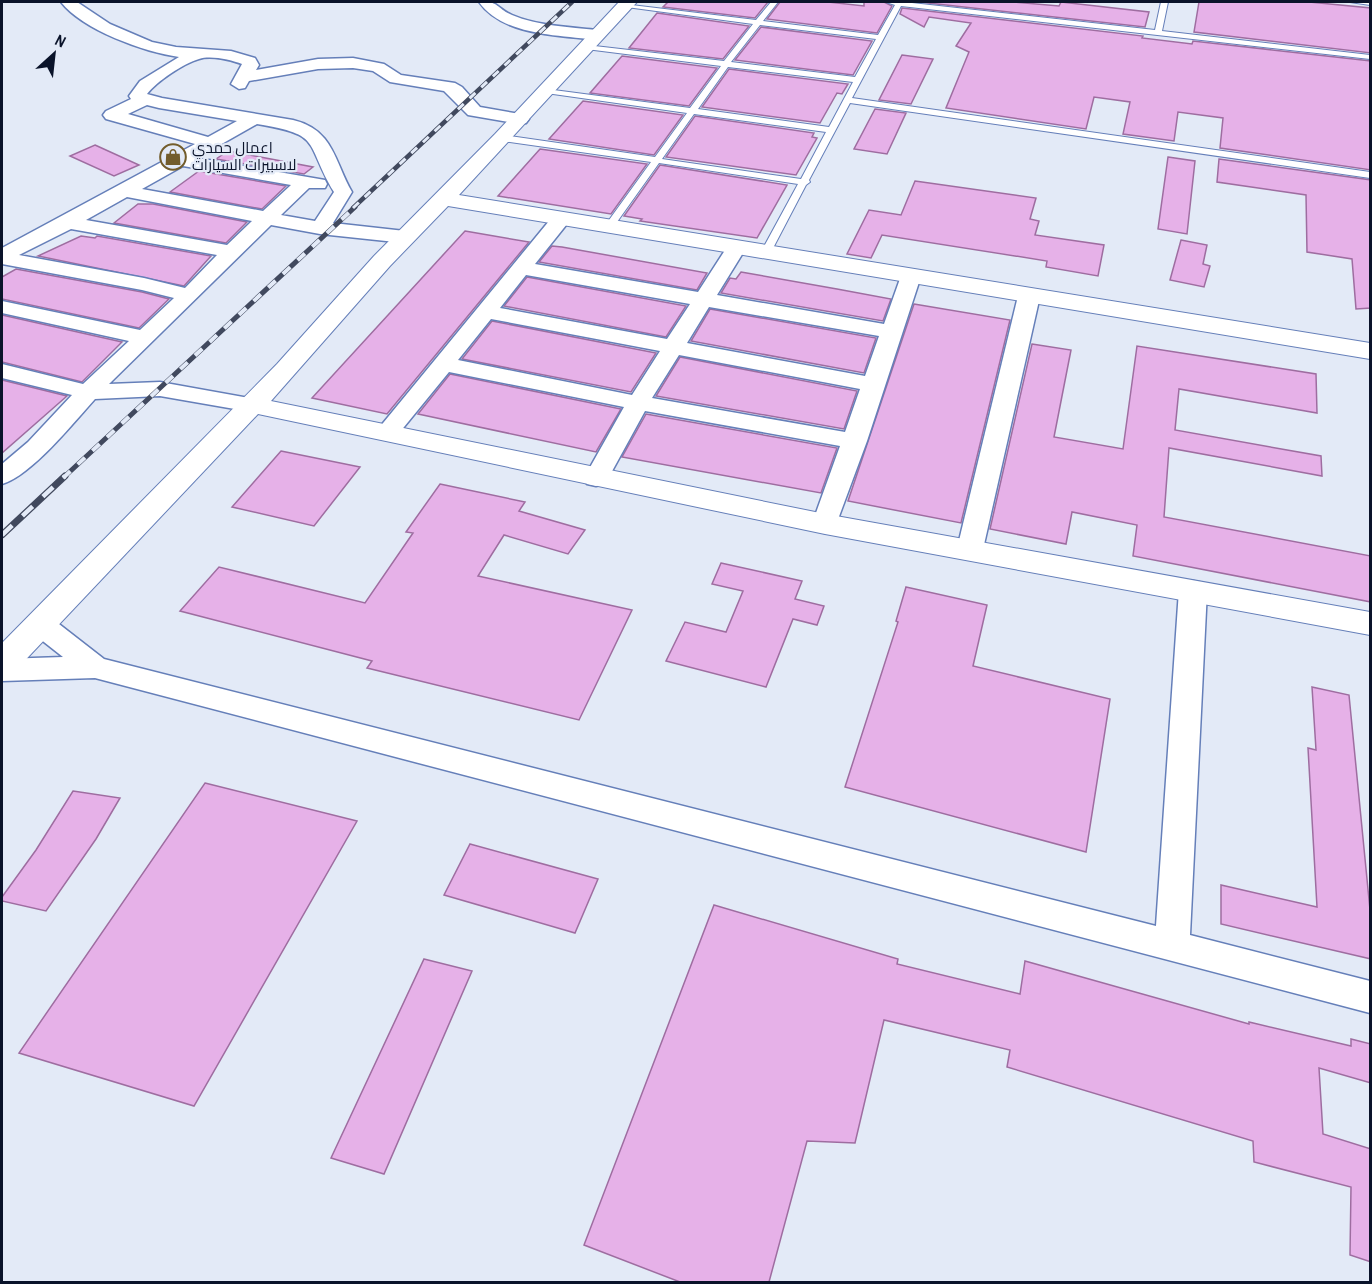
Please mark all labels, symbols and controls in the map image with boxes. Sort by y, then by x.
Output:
north arrow [24,24,84,84]
text: N [52,29,70,53]
place label: اعمال حمدي لاسبيرات السيارات [192,137,296,175]
shop icon: اعمال حمدي لاسبيرات السيارات [158,142,188,172]

